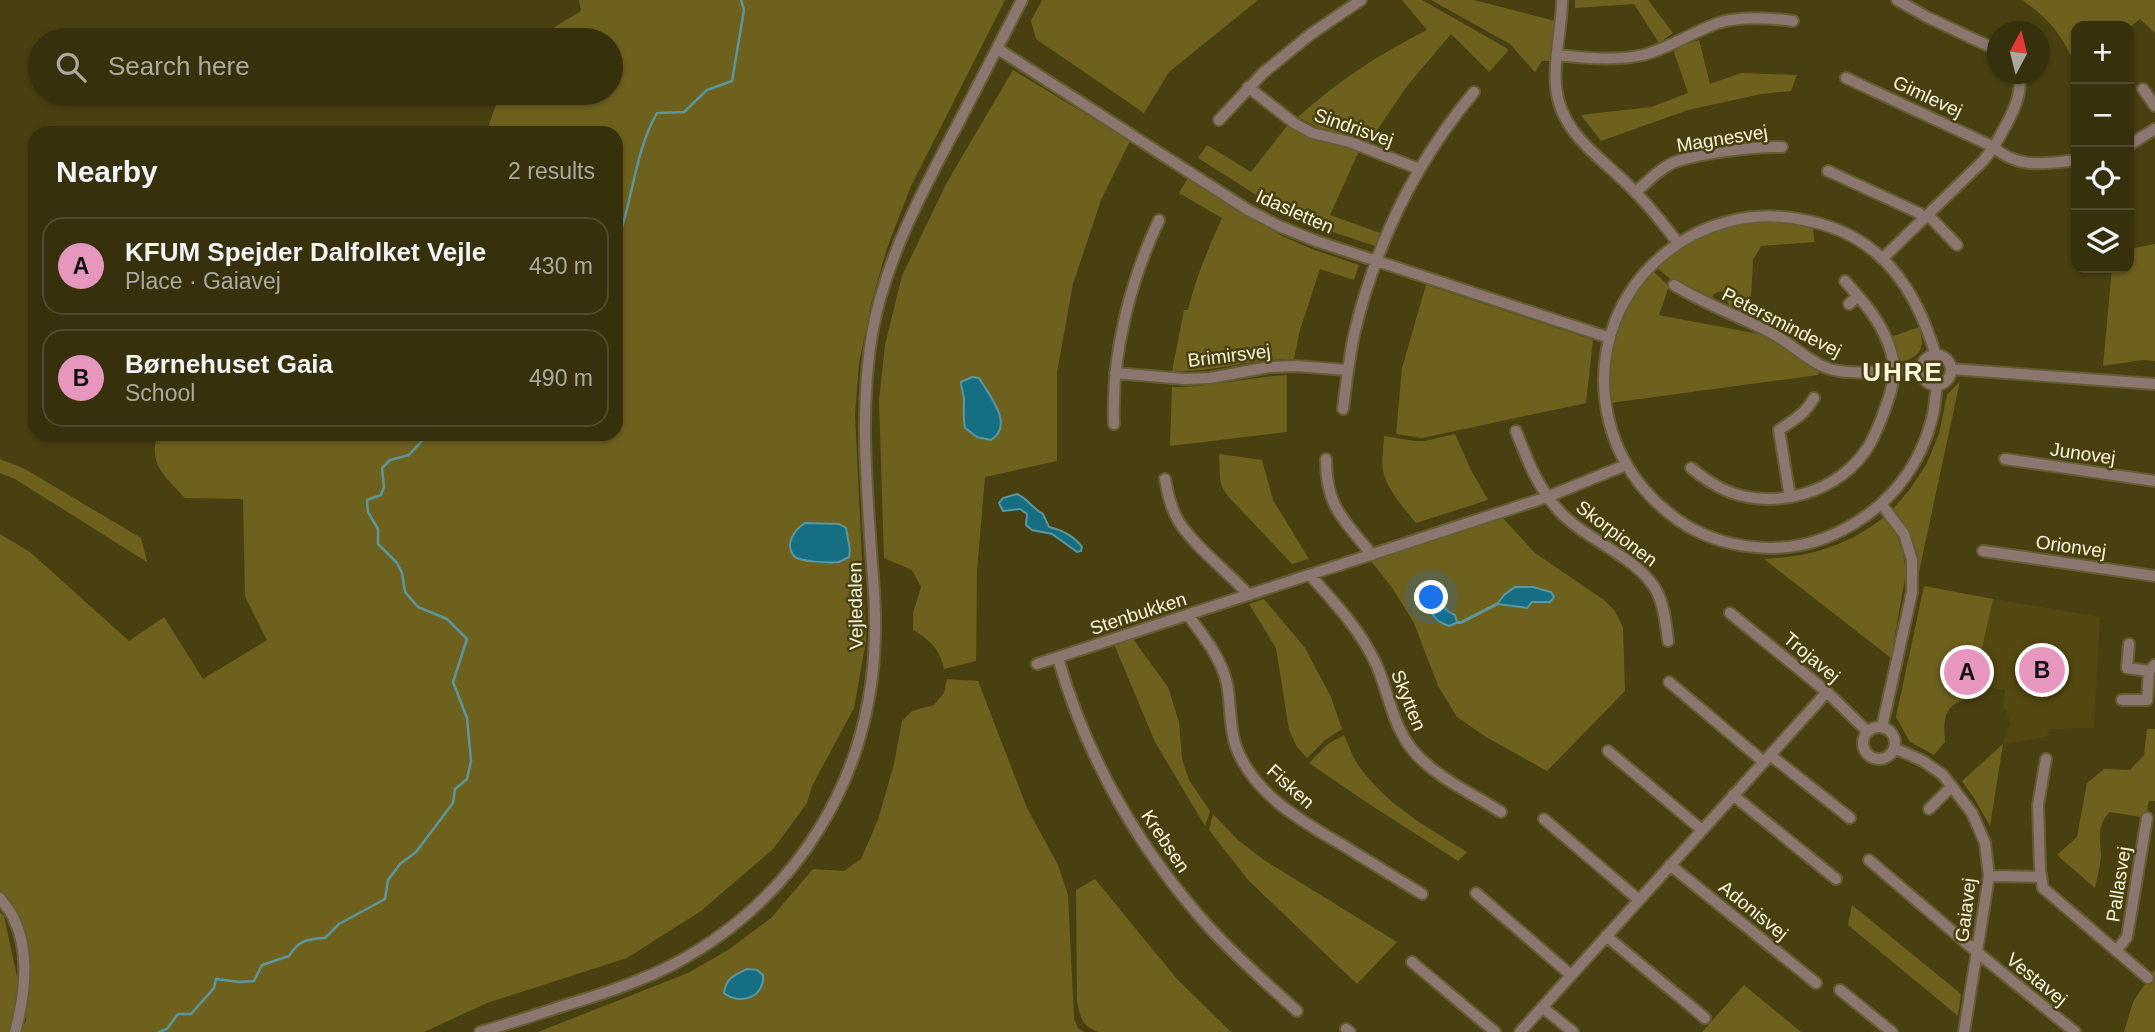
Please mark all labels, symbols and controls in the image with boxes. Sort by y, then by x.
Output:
north arrow [1987,21,2050,84]
map controls [2071,21,2134,273]
button: + [2071,21,2134,84]
search box [28,28,623,105]
icon: search [52,48,90,86]
text: Search here [108,51,250,81]
street label: Gimlevej [1890,71,1966,122]
button: − [2071,84,2134,147]
street label: Sindrisvej [1311,104,1396,151]
street label: Magnesvej [1675,121,1769,156]
button: locate [2071,147,2134,210]
text: Nearby [56,155,158,188]
text: 2 results [508,158,595,184]
street label: Idasletten [1253,185,1337,238]
button: layers [2071,210,2134,273]
text: KFUM Spejder Dalfolket Vejle [125,237,486,267]
text: A [73,253,89,279]
text: 430 m [529,253,593,279]
text: Place · Gaiavej [125,268,281,294]
street label: Petersmindevej [1719,283,1845,362]
street label: Brimirsvej [1186,340,1272,371]
text: Børnehuset Gaia [125,349,333,379]
district label: UHRE [1862,357,1944,387]
text: B [73,365,89,391]
text: 490 m [529,365,593,391]
text: School [125,380,195,406]
street label: Junovej [2049,439,2117,468]
street label: Skorpionen [1572,496,1661,571]
street label: Orionvej [2034,531,2107,562]
street label: Vejledalen [844,562,867,650]
your location [1414,580,1448,614]
street label: Stenbukken [1087,588,1189,639]
street label: Trojavej [1779,628,1844,687]
pin: B [2019,644,2065,696]
pin: A [1944,646,1990,698]
street label: Skytten [1387,667,1430,734]
street label: Fisken [1263,760,1318,813]
street label: Krebsen [1137,806,1194,876]
street label: Pallasvej [2102,845,2135,923]
street label: Adonisvej [1715,876,1792,944]
street label: Gaiavej [1951,877,1980,943]
street label: Vestavej [2002,949,2071,1010]

